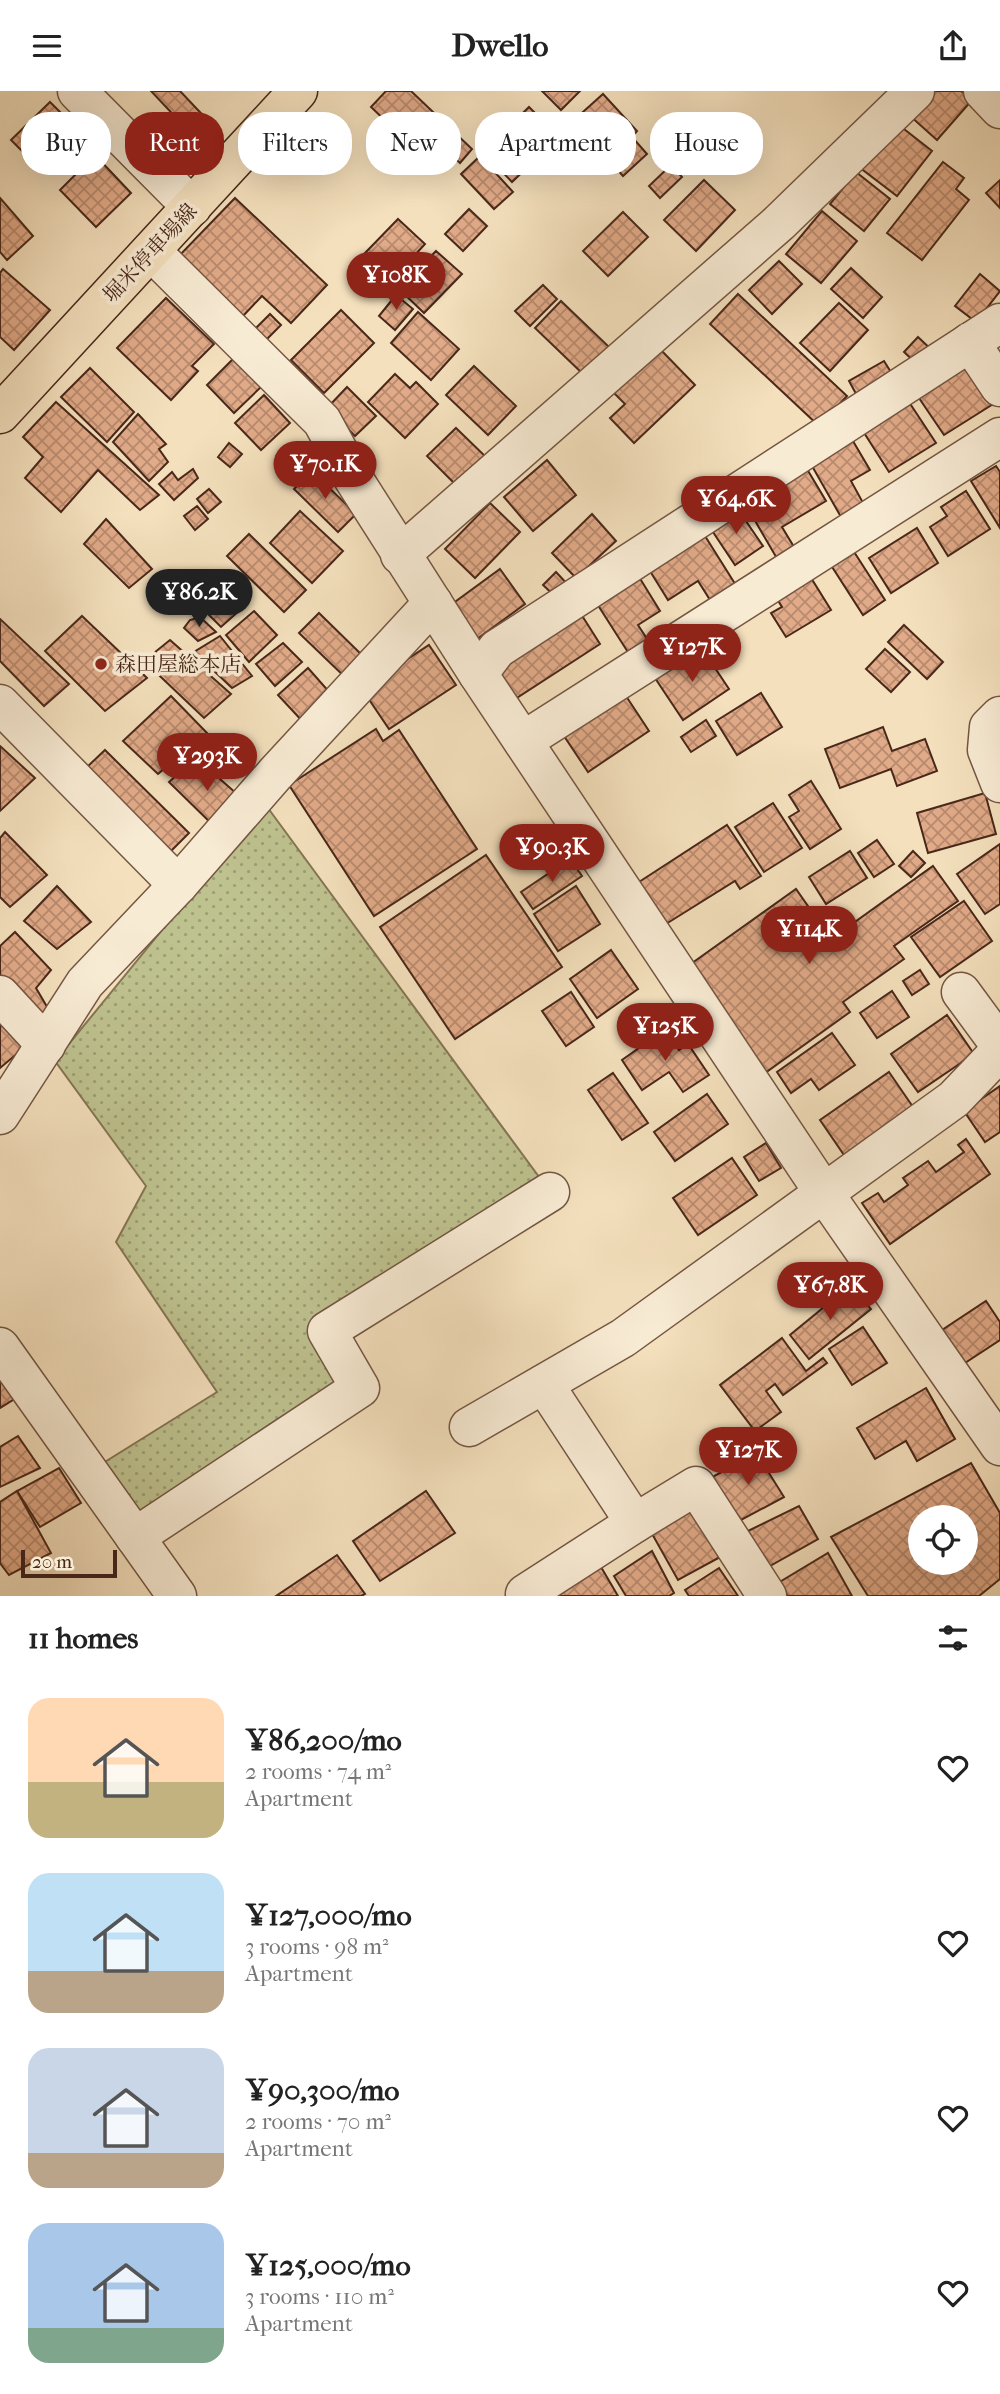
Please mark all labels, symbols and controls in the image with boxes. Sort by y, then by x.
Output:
icon: menu [28,27,66,65]
text: Dwello [451,27,549,64]
icon: share [934,27,972,65]
chip: Buy [21,112,111,175]
chip: Rent [125,112,224,175]
chip: Filters [238,112,352,175]
chip: New [366,112,461,175]
chip: Apartment [475,112,636,175]
chip: House [650,112,763,175]
street label: 堀米停車場線 [98,199,202,307]
pin: ¥108K [347,253,445,312]
text: ¥108K [363,261,429,288]
pin: ¥70.1K [268,441,382,501]
text: ¥70.1K [290,450,360,477]
pin: ¥64.6K [679,477,793,536]
text: ¥64.6K [697,485,775,512]
pin: ¥86.2K [142,569,256,629]
text: ¥86.2K [162,578,236,605]
pin: ¥127K [643,625,741,684]
text: ¥127K [659,633,725,660]
place label: 森田屋総本店 [115,652,241,676]
marker: 森田屋総本店 [93,656,109,672]
pin: ¥293K [158,733,256,793]
text: ¥293K [173,742,241,769]
pin: ¥90.3K [495,825,609,884]
text: ¥90.3K [515,833,589,860]
pin: ¥114K [760,907,858,966]
text: ¥114K [777,915,841,942]
pin: ¥125K [616,1003,714,1063]
text: ¥125K [633,1012,697,1039]
pin: ¥67.8K [773,1263,887,1322]
text: ¥67.8K [793,1271,867,1298]
pin: ¥127K [699,1427,797,1487]
text: ¥127K [715,1436,781,1463]
map controls [908,1505,978,1575]
button: locate [908,1505,978,1575]
scale bar [21,1547,117,1579]
text: 20 m [32,1551,72,1573]
icon: filters [934,1619,972,1657]
text: 11 homes [28,1621,138,1656]
text: ¥86,200/mo [245,1723,402,1758]
icon: home [84,1726,168,1810]
icon: heart [934,1749,972,1787]
text: 2 rooms · 74 m² [245,1758,391,1785]
text: Apartment [245,1785,353,1812]
text: ¥127,000/mo [245,1898,412,1933]
icon: home [84,1901,168,1985]
icon: heart [934,1924,972,1962]
text: 3 rooms · 98 m² [245,1933,389,1960]
text: Apartment [245,1960,353,1987]
text: ¥90,300/mo [245,2073,399,2108]
icon: home [84,2076,168,2160]
icon: heart [934,2099,972,2137]
text: 2 rooms · 70 m² [245,2108,391,2135]
text: Apartment [245,2135,353,2162]
text: ¥125,000/mo [245,2248,411,2283]
icon: home [84,2251,168,2335]
icon: heart [934,2274,972,2312]
text: 3 rooms · 110 m² [245,2283,394,2310]
text: Apartment [245,2310,353,2337]

